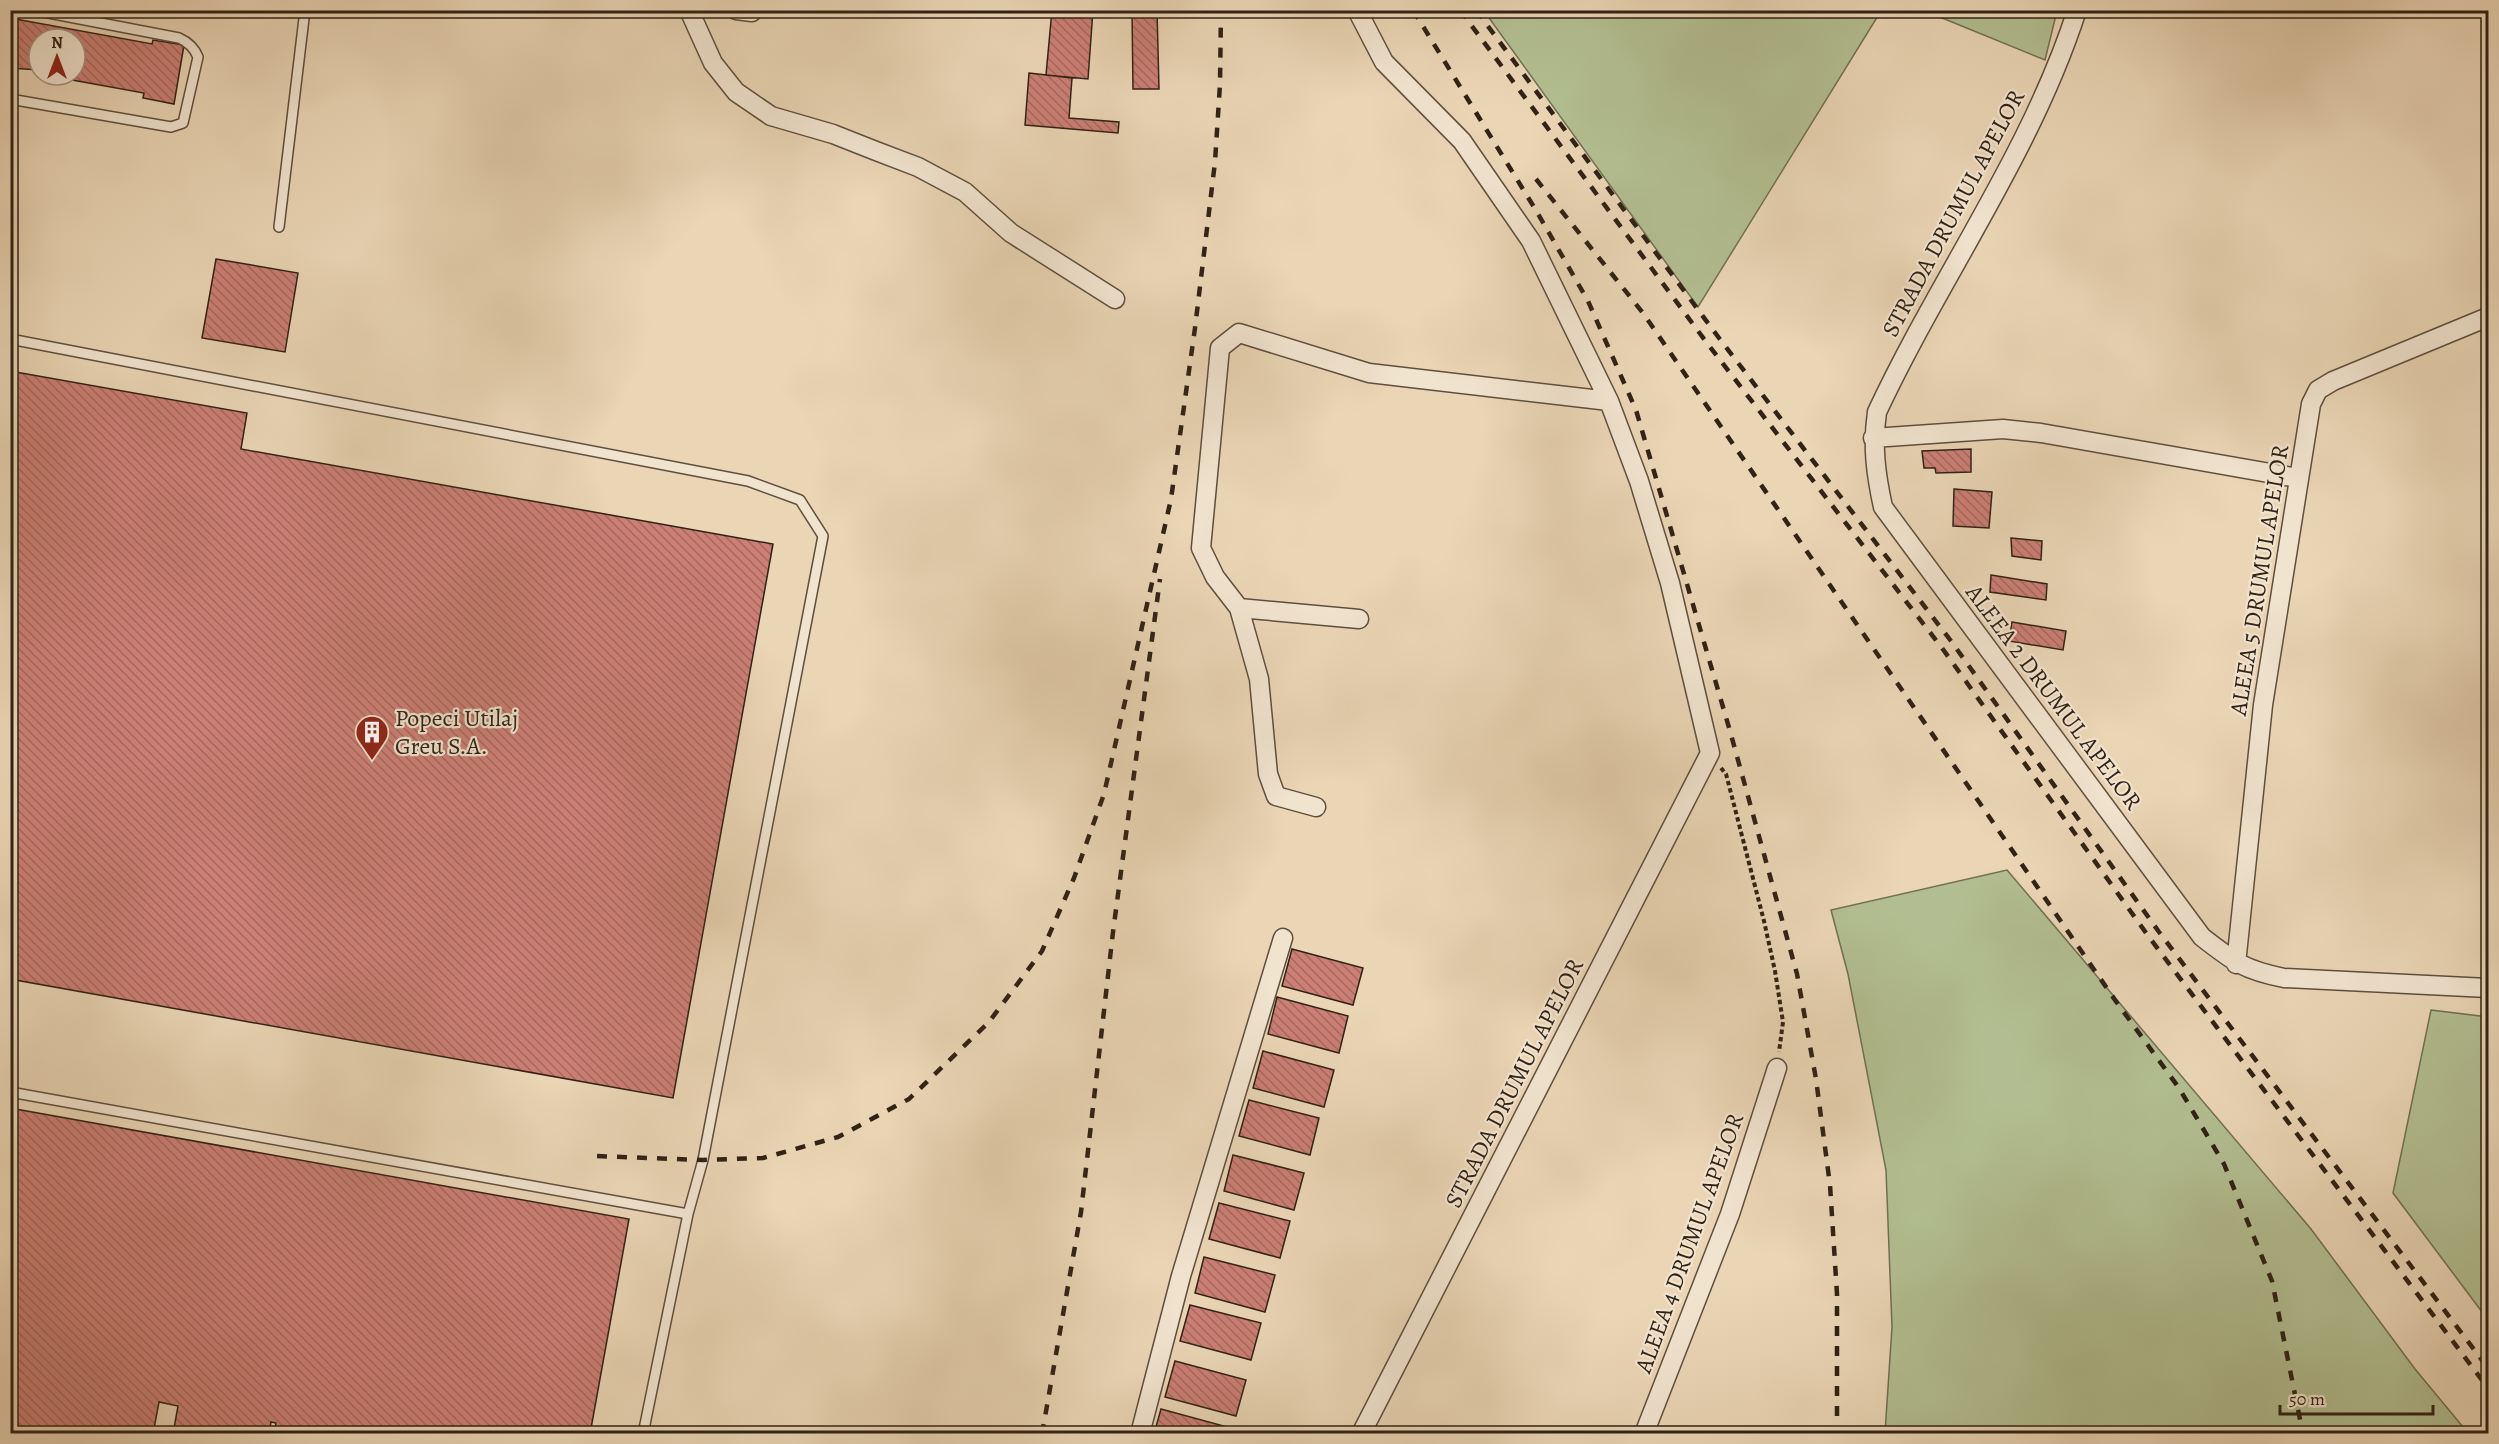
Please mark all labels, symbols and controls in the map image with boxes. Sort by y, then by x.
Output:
north arrow [27,27,87,87]
text: N [51,32,63,54]
street label: STRADA DRUMUL APELOR [1874,83,2032,342]
street label: ALEEA 5 DRUMUL APELOR [2222,442,2296,719]
street label: ALEEA 2 DRUMUL APELOR [1958,577,2150,817]
place label: Popeci Utilaj Greu S.A. [395,702,518,762]
building icon: Popeci Utilaj Greu S.A. [354,714,390,761]
street label: STRADA DRUMUL APELOR [1437,953,1591,1213]
street label: ALEEA 4 DRUMUL APELOR [1627,1108,1751,1378]
scale bar [2280,1378,2433,1416]
text: 50 m [2289,1387,2325,1411]

